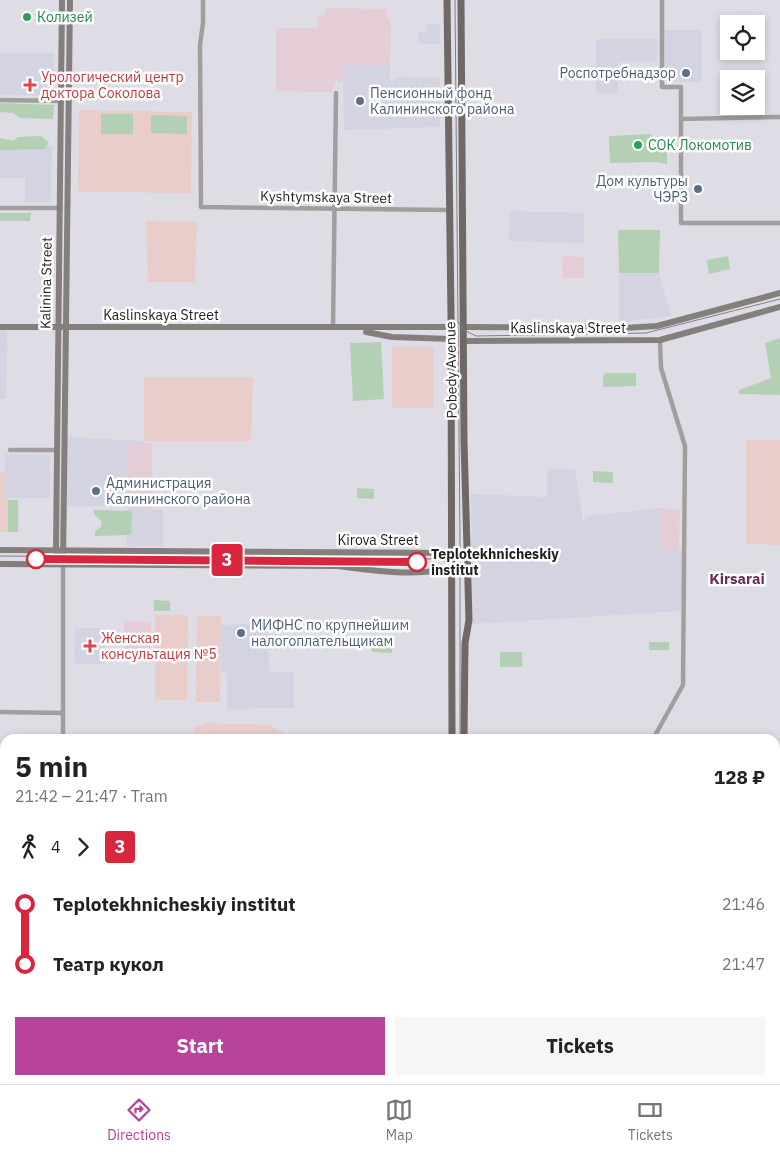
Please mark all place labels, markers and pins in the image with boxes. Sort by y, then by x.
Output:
place label: Колизей [37,8,93,26]
marker: Колизей [21,11,33,23]
place label: Роспотребнадзор [559,64,676,82]
marker: Роспотребнадзор [680,67,692,79]
place label: Урологический центр доктора Соколова [41,68,184,102]
marker: Урологический центр доктора Соколова [23,78,37,92]
place label: Пенсионный фонд Калининского района [370,84,515,118]
marker: Пенсионный фонд Калининского района [354,95,366,107]
place label: СОК Локомотив [648,136,752,154]
marker: СОК Локомотив [632,139,644,151]
place label: Дом культуры ЧЭРЗ [596,172,688,206]
marker: Дом культуры ЧЭРЗ [692,183,704,195]
place label: Администрация Калининского района [106,474,251,508]
marker: Администрация Калининского района [90,485,102,497]
place label: Teplotekhnicheskiy institut [431,545,559,579]
unlabelled marker [26,549,46,569]
marker: Teplotekhnicheskiy institut [407,552,427,572]
place label: МИФНС по крупнейшим налогоплательщикам [251,616,409,650]
marker: МИФНС по крупнейшим налогоплательщикам [235,627,247,639]
place label: Женская консультация №5 [101,629,217,663]
marker: Женская консультация №5 [83,639,97,653]

